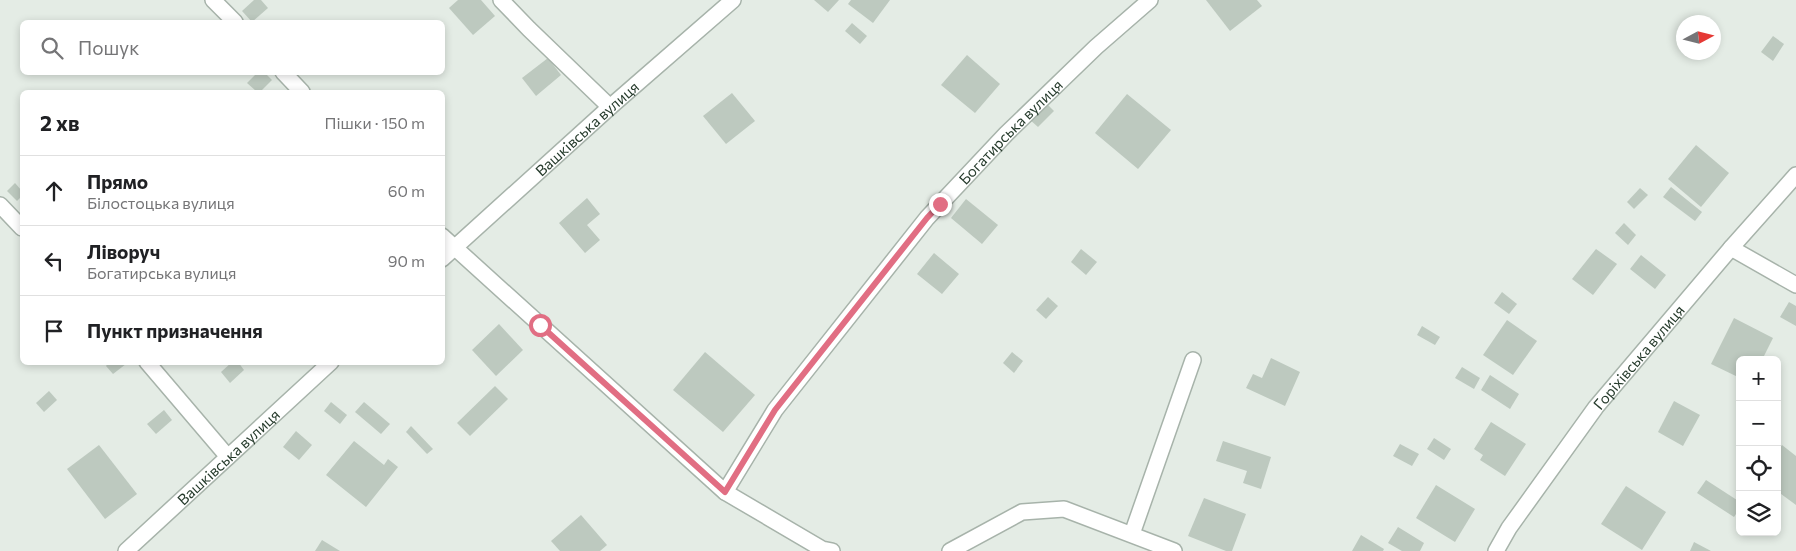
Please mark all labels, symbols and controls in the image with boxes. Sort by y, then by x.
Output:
north arrow [1676,15,1721,60]
search box [20,20,445,75]
icon: search [38,34,66,62]
text: Пошук [78,36,139,59]
street label: Богатирська вулиця [955,76,1066,188]
street label: Вашківська вулиця [531,77,642,179]
text: 2 хв [40,110,79,135]
text: Пішки · 150 m [325,113,425,132]
text: Прямо [87,170,148,193]
icon: ahead [40,177,68,205]
text: 60 m [388,181,425,200]
text: Білостоцька вулиця [87,193,235,212]
route end [929,193,952,216]
text: Ліворуч [87,240,160,263]
icon: left [40,247,68,275]
text: 90 m [388,251,425,270]
text: Богатирська вулиця [87,263,236,282]
street label: Горіхівська вулиця [1589,301,1688,413]
route start [529,314,552,337]
icon: arrive [40,317,68,345]
text: Пункт призначення [87,319,263,342]
map controls [1736,356,1781,536]
button: + [1736,356,1781,401]
button: − [1736,401,1781,446]
street label: Вашківська вулиця [173,405,283,508]
button: locate [1736,446,1781,491]
button: layers [1736,491,1781,536]

